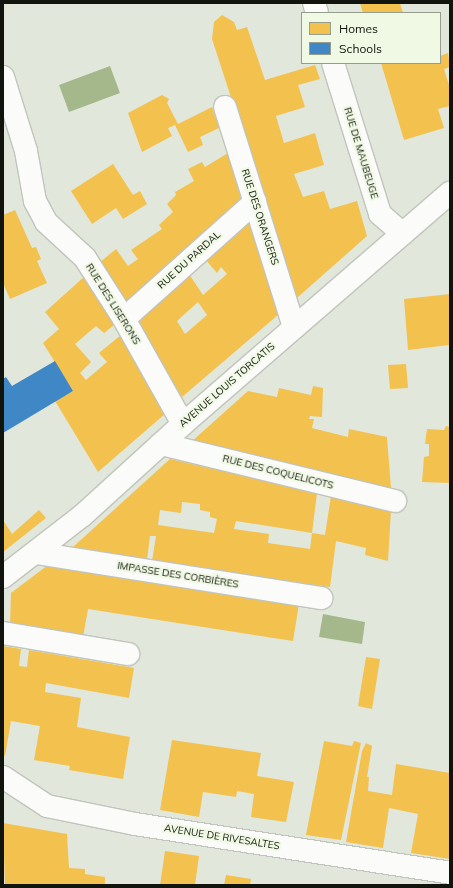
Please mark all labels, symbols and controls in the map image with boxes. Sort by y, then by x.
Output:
legend [301,12,441,64]
text: Homes [339,21,378,36]
text: Schools [339,41,382,56]
street label: RUE DE MAUBEUGE [341,106,381,200]
street label: RUE DES ORANGERS [239,167,281,267]
street label: RUE DU PARDAL [155,229,223,291]
street label: RUE DES LISERONS [83,261,143,347]
street label: AVENUE LOUIS TORCATIS [177,340,277,430]
street label: RUE DES COQUELICOTS [221,452,335,492]
street label: IMPASSE DES CORBIÈRES [116,559,240,591]
street label: AVENUE DE RIVESALTES [163,822,281,852]

